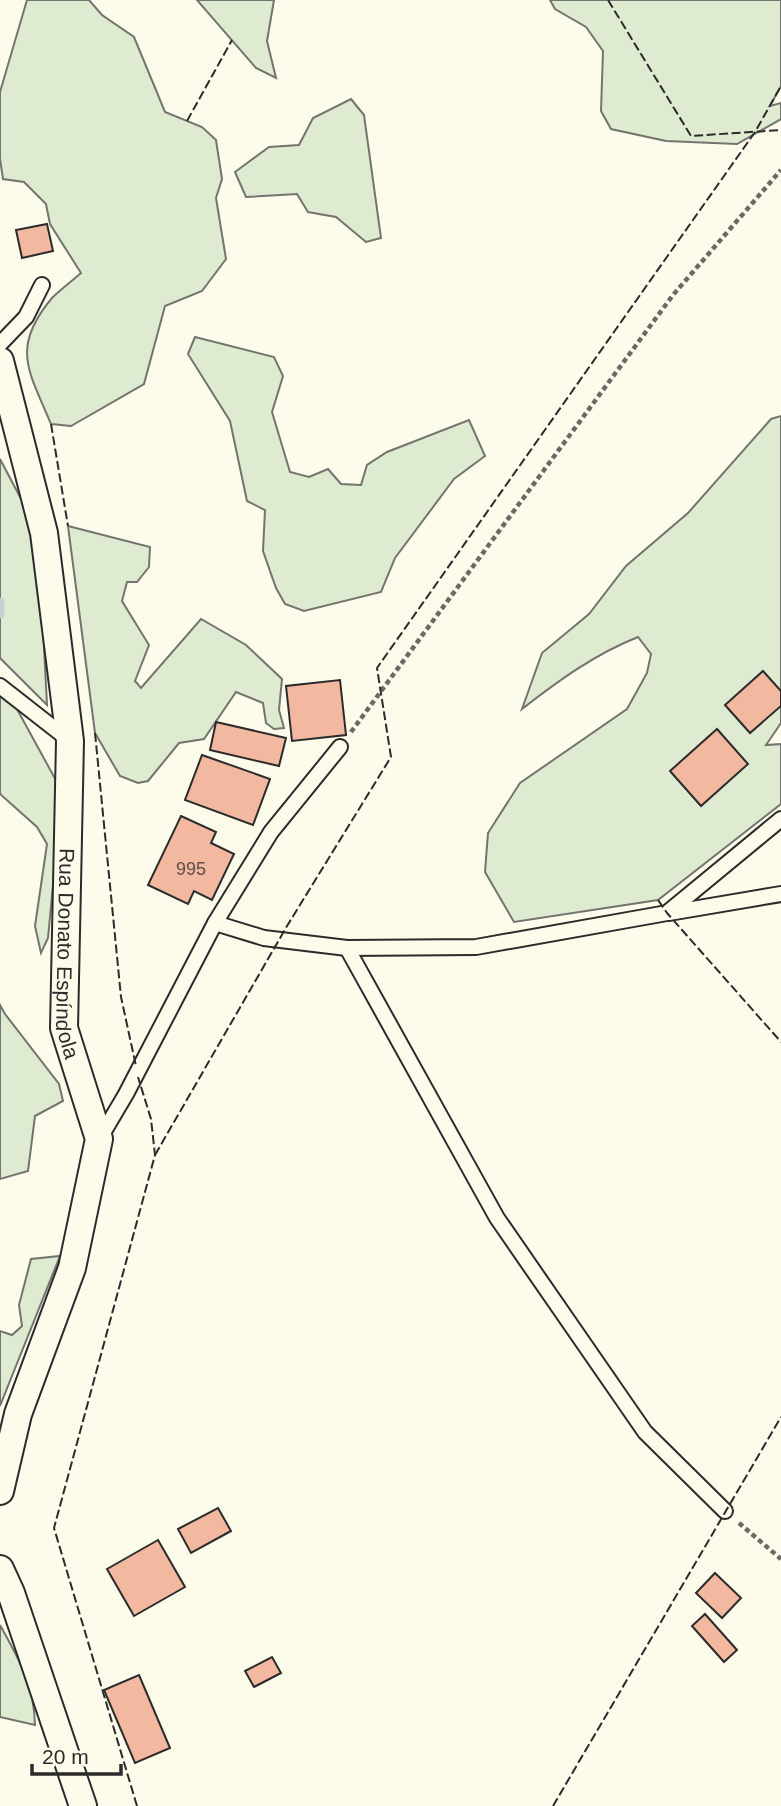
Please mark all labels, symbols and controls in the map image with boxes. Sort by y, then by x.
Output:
street label: Rua Donato Espíndola [52,848,85,1062]
house number: 995 [176,859,206,879]
scale bar [32,1732,121,1776]
text: 20 m [42,1745,89,1768]

